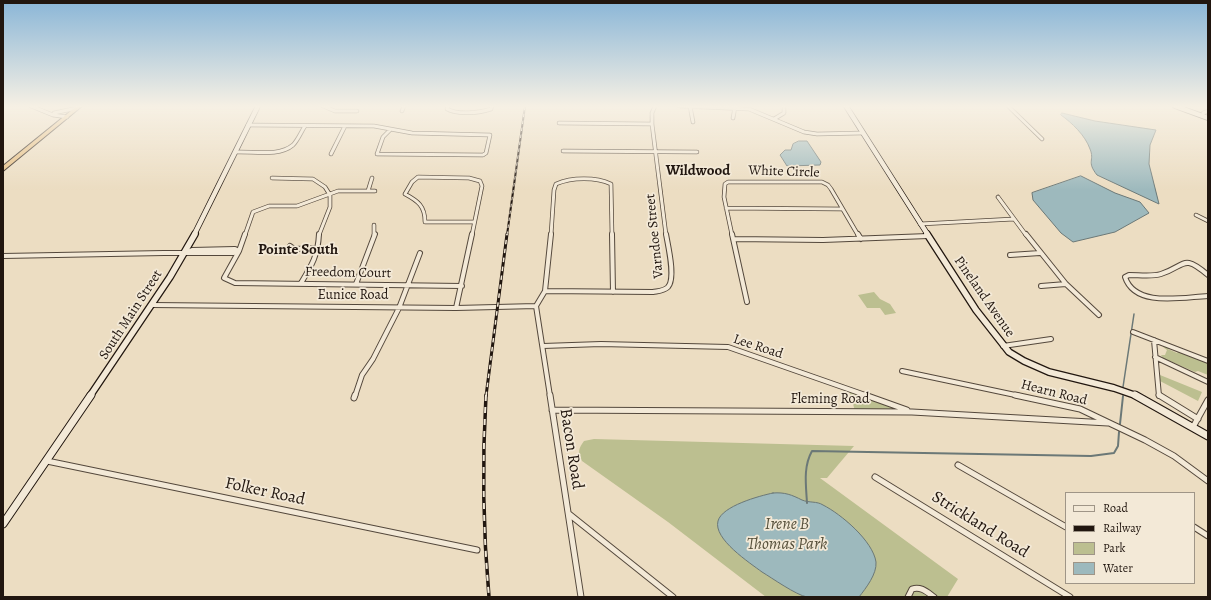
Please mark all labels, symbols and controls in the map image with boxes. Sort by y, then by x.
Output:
district label: Wildwood [666,162,730,180]
street label: White Circle [748,162,820,182]
street label: Varndoe Street [642,193,668,279]
district label: Pointe South [258,241,338,259]
street label: Pineland Avenue [950,253,1018,341]
street label: Freedom Court [305,264,391,282]
street label: South Main Street [96,267,166,363]
street label: Eunice Road [317,288,389,304]
street label: Lee Road [731,331,785,363]
street label: Hearn Road [1019,377,1089,409]
street label: Fleming Road [790,392,870,408]
street label: Bacon Road [555,407,587,491]
street label: Folker Road [223,474,307,510]
street label: Strickland Road [928,487,1032,563]
legend [1065,492,1195,584]
text: Road [1103,500,1128,516]
park label: Irene B Thomas Park [747,515,827,555]
text: Railway [1103,520,1141,536]
text: Park [1103,540,1126,556]
text: Water [1103,560,1133,576]

